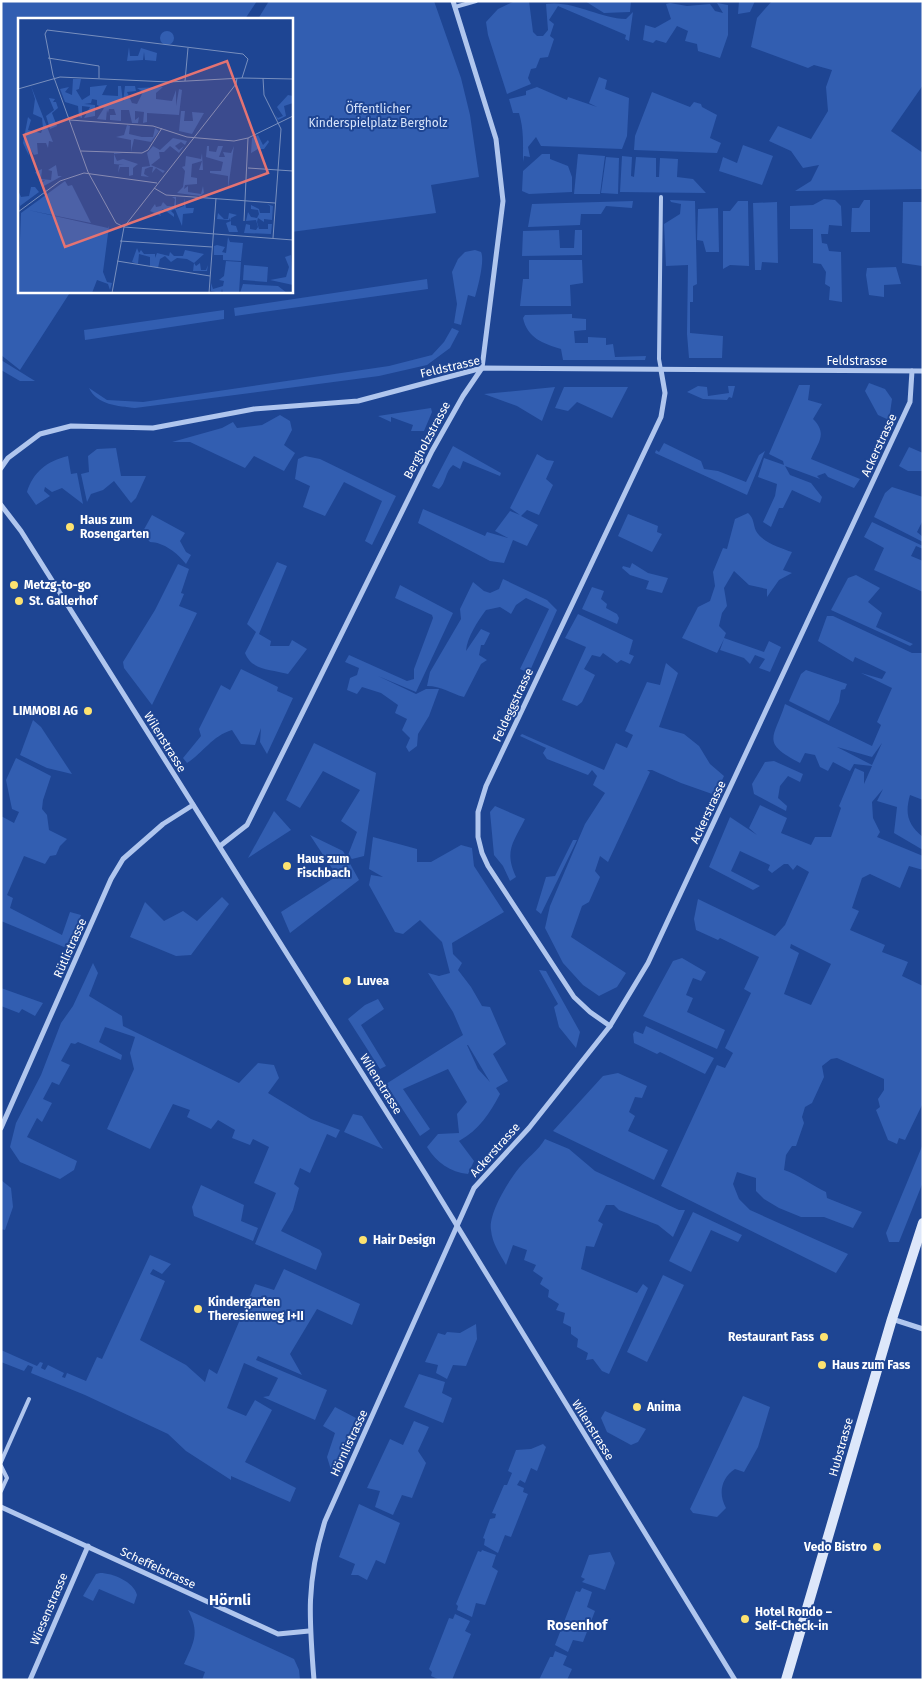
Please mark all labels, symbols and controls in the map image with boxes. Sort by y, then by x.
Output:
inset map [18,18,292,292]
park label: Öffentlicher Kinderspielplatz Bergholz [308,100,448,130]
street label: Feldstrasse [419,353,481,381]
street label: Feldstrasse [827,354,887,368]
street label: Bergholzstrasse [401,399,453,481]
street label: Ackerstrasse [858,411,900,479]
place label: Haus zum Rosengarten [80,513,149,541]
marker: Haus zum Rosengarten [64,521,76,533]
place label: Metzg-to-go [24,578,91,592]
marker: Metzg-to-go [8,579,20,591]
place label: St. Gallerhof [29,594,99,608]
marker: St. Gallerhof [13,595,25,607]
street label: Feldeggstrasse [490,666,536,744]
place label: LIMMOBI AG [13,704,78,718]
marker: LIMMOBI AG [82,705,94,717]
street label: Wilenstrasse [141,709,189,775]
street label: Ackerstrasse [687,778,729,846]
place label: Haus zum Fischbach [297,852,351,880]
marker: Haus zum Fischbach [281,860,293,872]
street label: Rütlistrasse [51,916,89,980]
place label: Luvea [357,974,389,988]
marker: Luvea [341,975,353,987]
street label: Wilenstrasse [357,1051,405,1117]
street label: Ackerstrasse [467,1120,523,1180]
place label: Hair Design [373,1233,436,1247]
marker: Hair Design [357,1234,369,1246]
place label: Kindergarten Theresienweg I+II [208,1295,304,1323]
marker: Kindergarten Theresienweg I+II [192,1303,204,1315]
place label: Restaurant Fass [728,1330,814,1344]
marker: Restaurant Fass [818,1331,830,1343]
place label: Haus zum Fass [832,1358,911,1372]
marker: Haus zum Fass [816,1359,828,1371]
street label: Wilenstrasse [569,1397,617,1463]
place label: Anima [646,1400,682,1414]
marker: Anima [631,1401,643,1413]
street label: Hörnlistrasse [327,1407,371,1479]
street label: Hubstrasse [826,1416,856,1478]
place label: Vedo Bistro [803,1540,867,1554]
marker: Vedo Bistro [871,1541,883,1553]
street label: Scheffelstrasse [118,1544,198,1592]
street label: Wiesenstrasse [27,1571,71,1647]
district label: Hörnli [209,1591,251,1609]
place label: Hotel Rondo – Self-Check-in [755,1605,832,1633]
marker: Hotel Rondo – Self-Check-in [739,1613,751,1625]
district label: Rosenhof [547,1617,609,1634]

